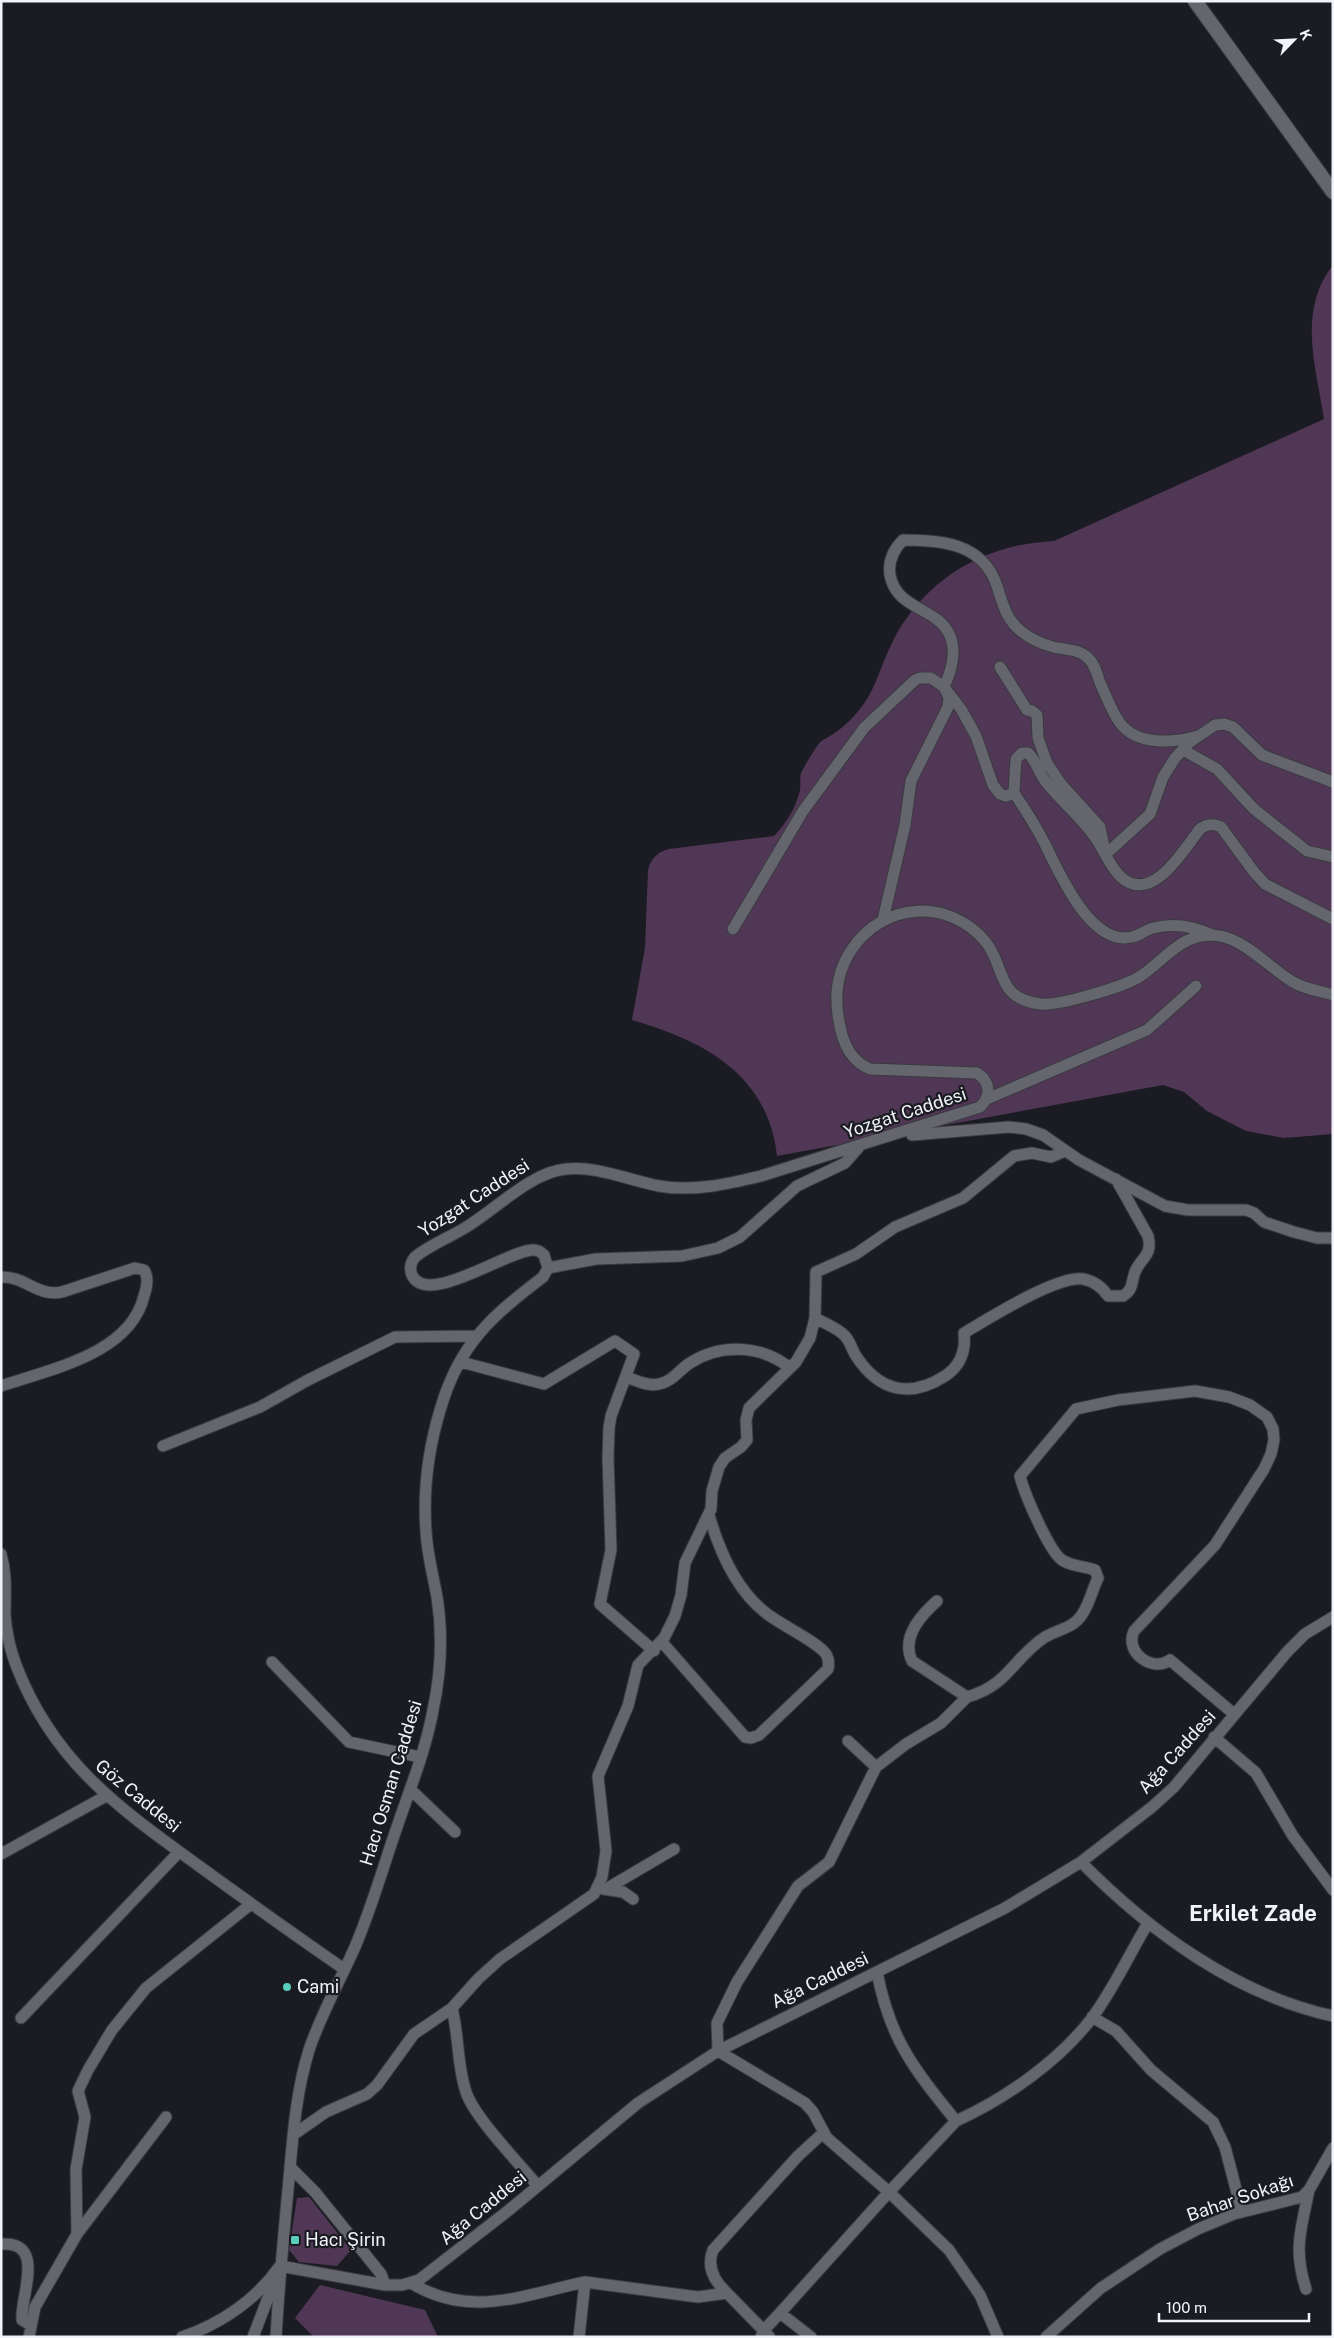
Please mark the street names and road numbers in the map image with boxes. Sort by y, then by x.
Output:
street label: Yozgat Caddesi [841,1083,969,1142]
street label: Yozgat Caddesi [415,1154,533,1241]
street label: Hacı Osman Caddesi [355,1698,426,1868]
street label: Ağa Caddesi [1134,1706,1220,1798]
street label: Göz Caddesi [91,1755,185,1836]
street label: Ağa Caddesi [768,1947,872,2012]
street label: Ağa Caddesi [435,2166,530,2249]
street label: Bahar Sokağı [1184,2169,1296,2226]

